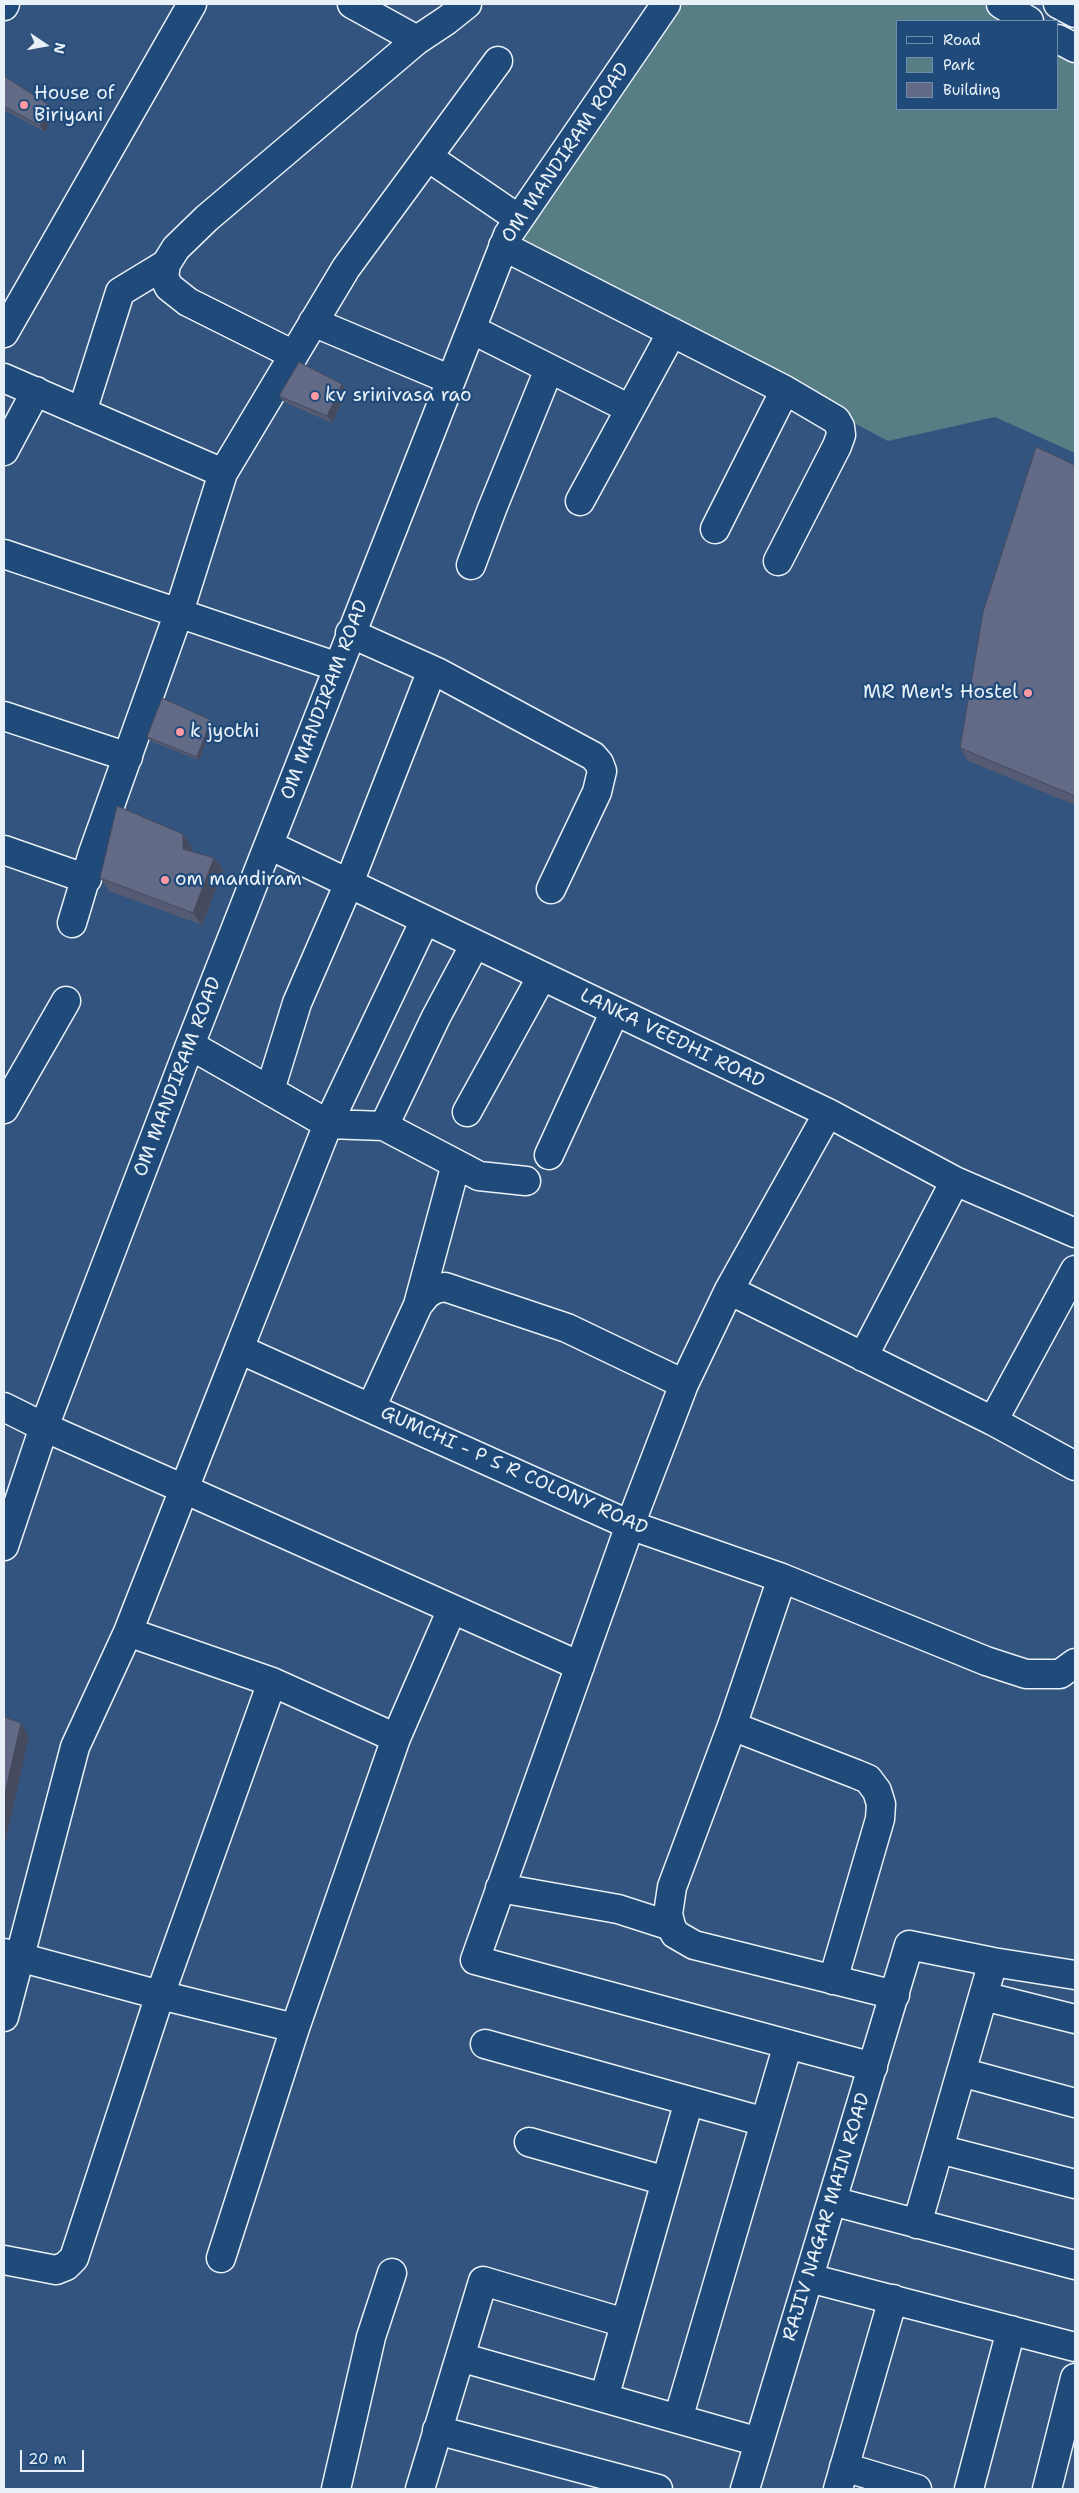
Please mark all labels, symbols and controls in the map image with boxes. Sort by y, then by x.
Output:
north arrow [20,20,70,70]
legend [896,20,1059,110]
text: Road [943,30,981,50]
text: N [50,41,70,55]
text: Park [943,55,975,75]
street label: OM MANDIRAM ROAD [497,59,635,247]
text: Building [943,80,1000,100]
place label: House of Biriyani [34,83,115,127]
marker: House of Biriyani [18,99,30,111]
place label: kv srinivasa rao [325,385,472,407]
marker: kv srinivasa rao [309,390,321,402]
street label: OM MANDIRAM ROAD [276,597,374,803]
place label: MR Men's Hostel [863,682,1018,704]
marker: MR Men's Hostel [1022,687,1034,699]
place label: k jyothi [190,721,260,743]
marker: k jyothi [174,726,186,738]
place label: om mandiram [175,869,302,891]
marker: om mandiram [159,874,171,886]
street label: OM MANDIRAM ROAD [129,974,227,1180]
street label: LANKA VEEDHI ROAD [576,984,768,1094]
street label: GUMCHI - P S R COLONY ROAD [377,1402,651,1540]
street label: RAJIV NAGAR MAIN ROAD [778,2090,876,2344]
scale bar [22,2440,86,2472]
text: 20 m [28,2449,67,2469]

